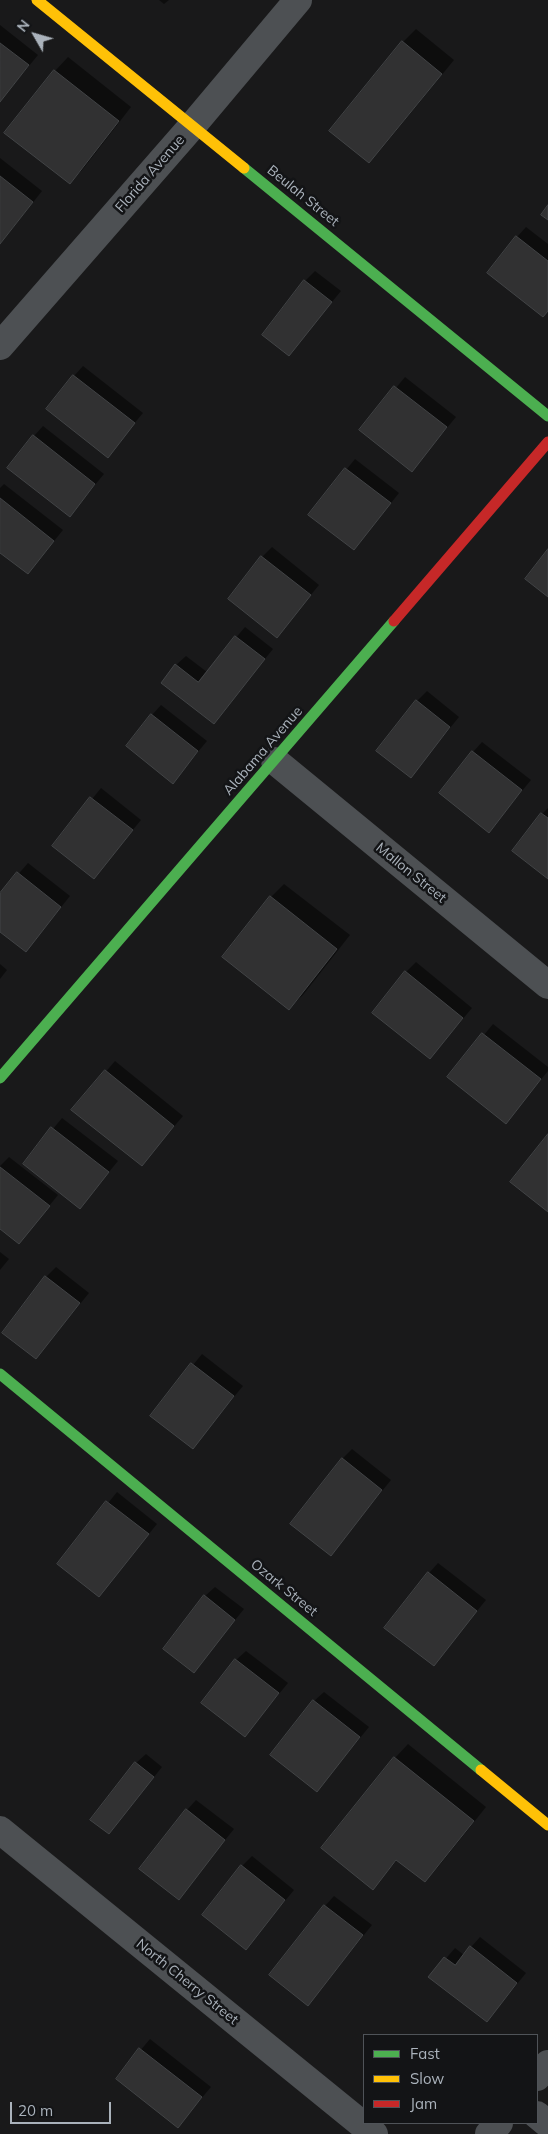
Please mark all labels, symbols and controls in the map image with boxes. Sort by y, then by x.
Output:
north arrow [10,10,60,60]
text: N [13,16,34,35]
street label: Florida Avenue [112,132,188,216]
street label: Beulah Street [264,162,342,230]
street label: Alabama Avenue [220,703,306,799]
street label: Mallon Street [372,840,450,906]
street label: Ozark Street [247,1556,321,1620]
street label: North Cherry Street [133,1936,241,2028]
legend [363,2034,538,2124]
text: Fast [410,2044,440,2063]
text: Slow [410,2069,444,2088]
scale bar [12,2092,114,2124]
text: Jam [410,2094,437,2113]
text: 20 m [18,2101,53,2120]

